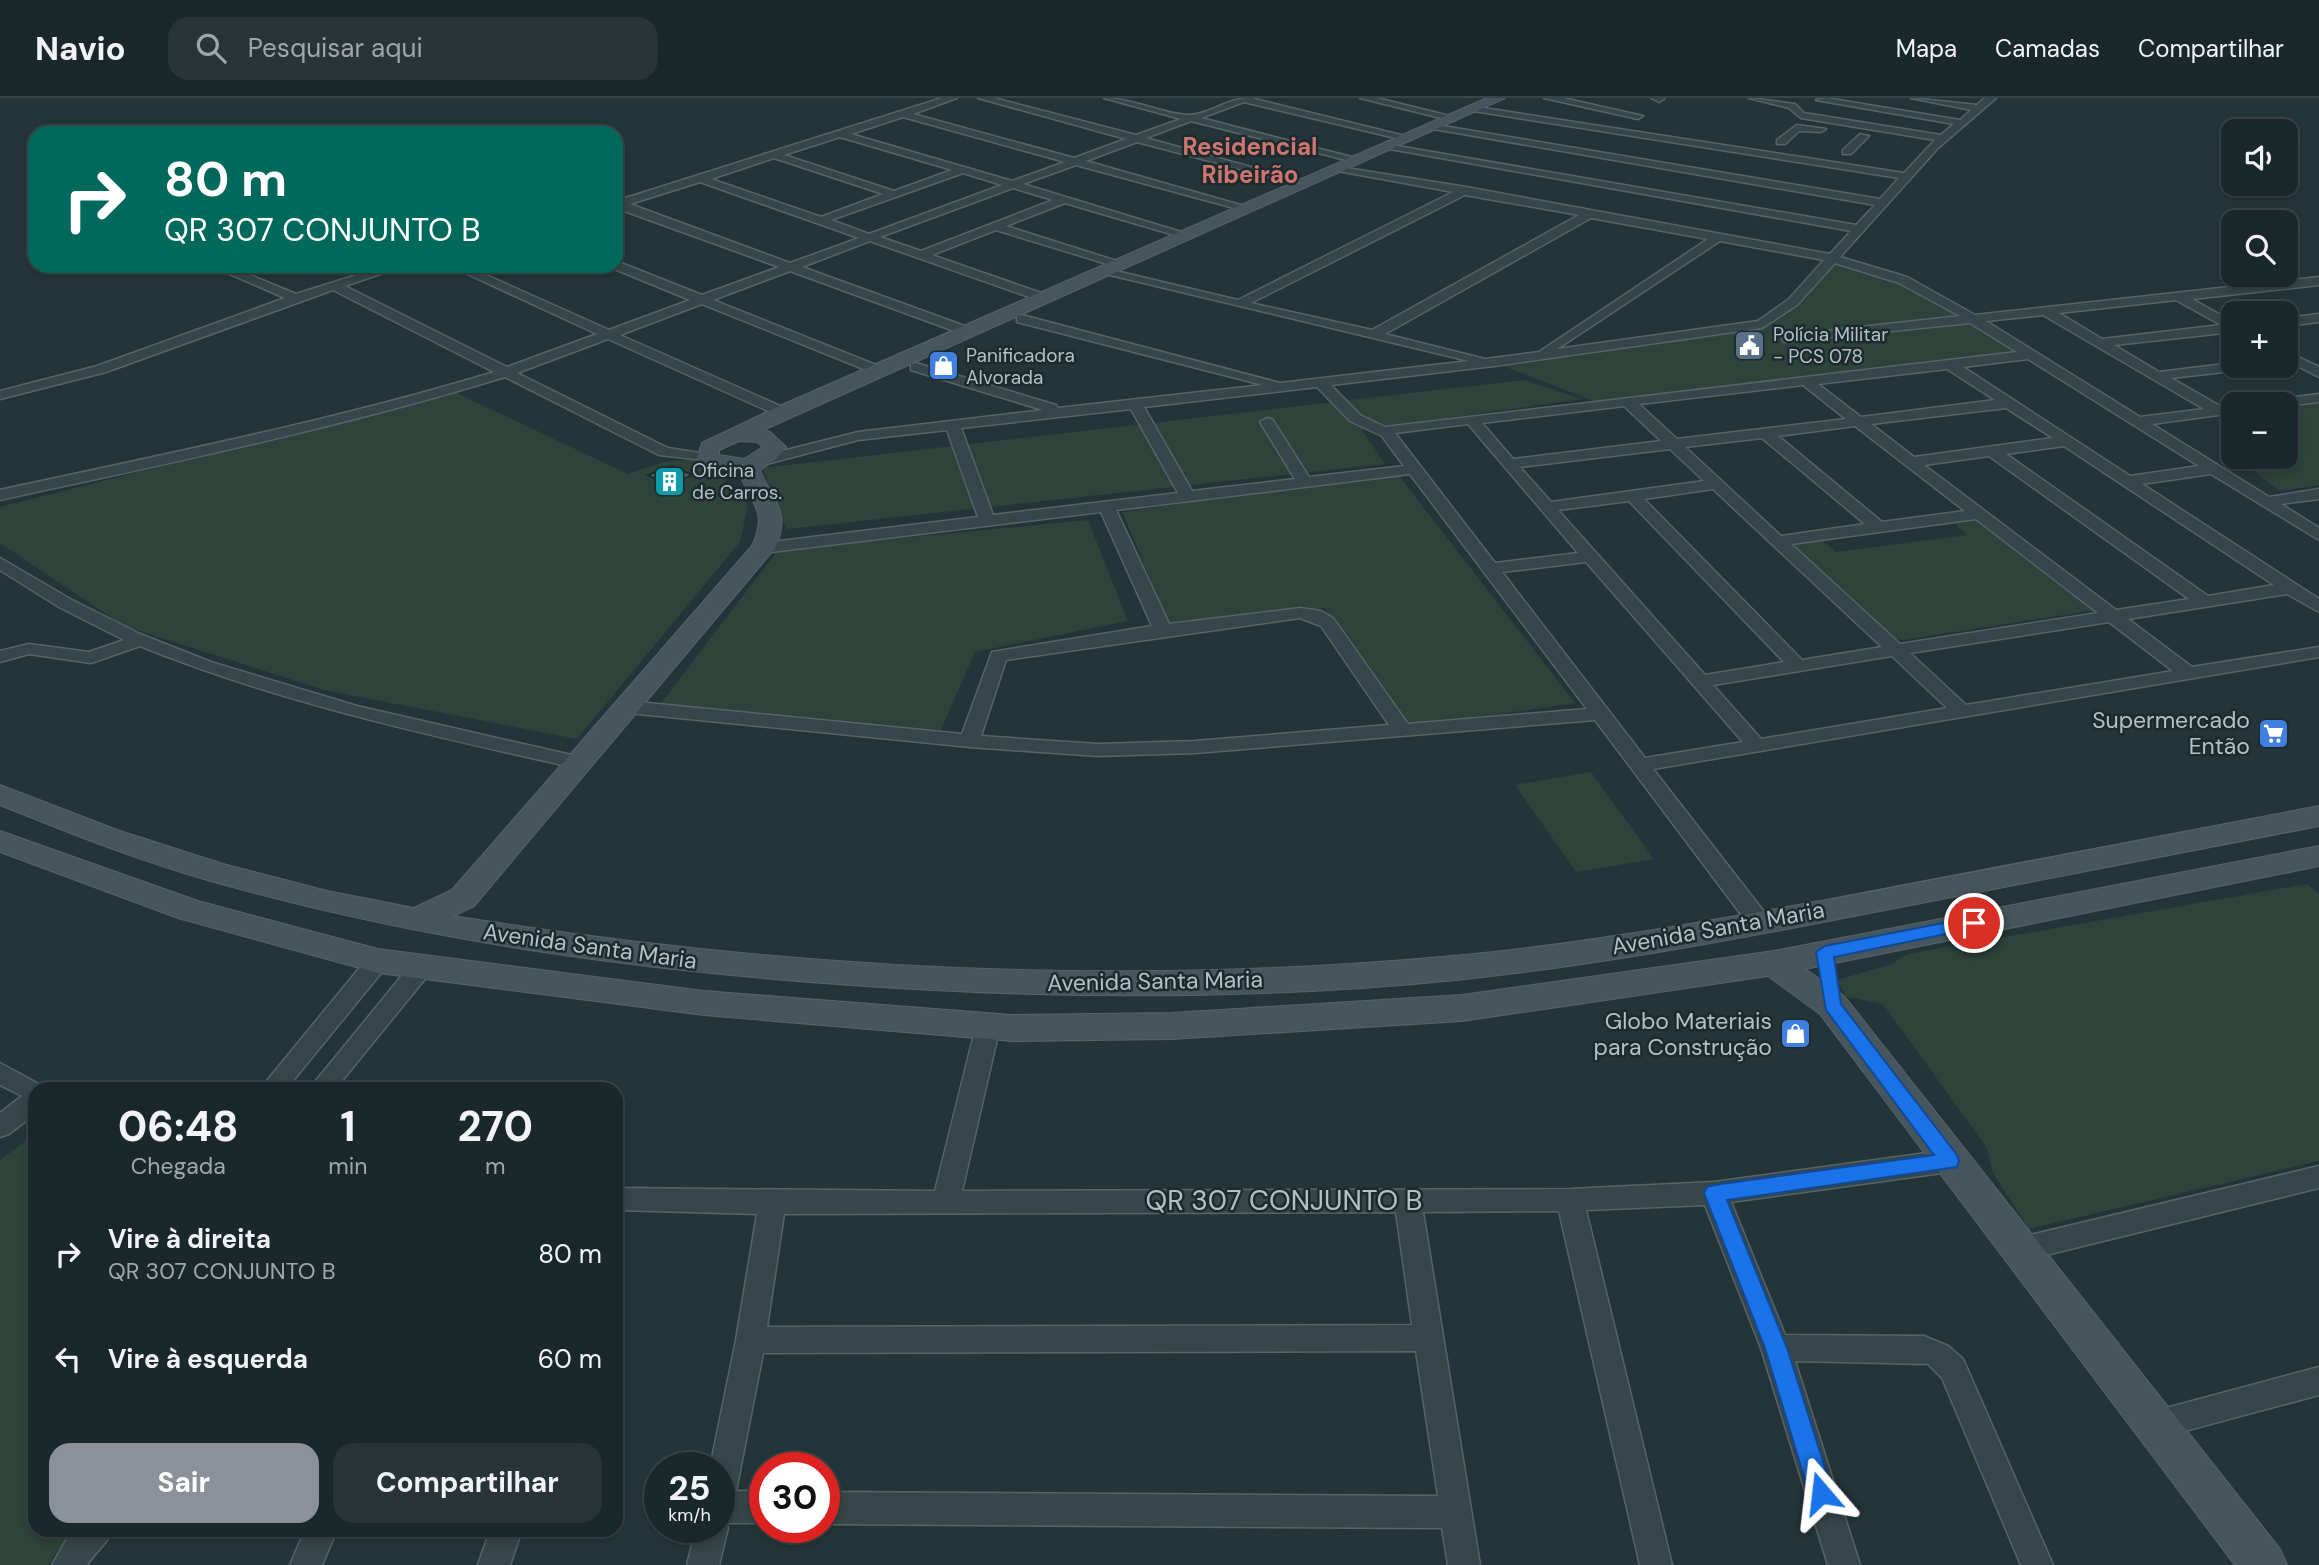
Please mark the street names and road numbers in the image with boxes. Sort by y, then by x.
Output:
street label: Avenida Santa Maria [1609,895,1827,961]
street label: Avenida Santa Maria [481,916,699,976]
street label: Avenida Santa Maria [1047,964,1263,998]
street label: QR 307 CONJUNTO B [1146,1182,1422,1219]

